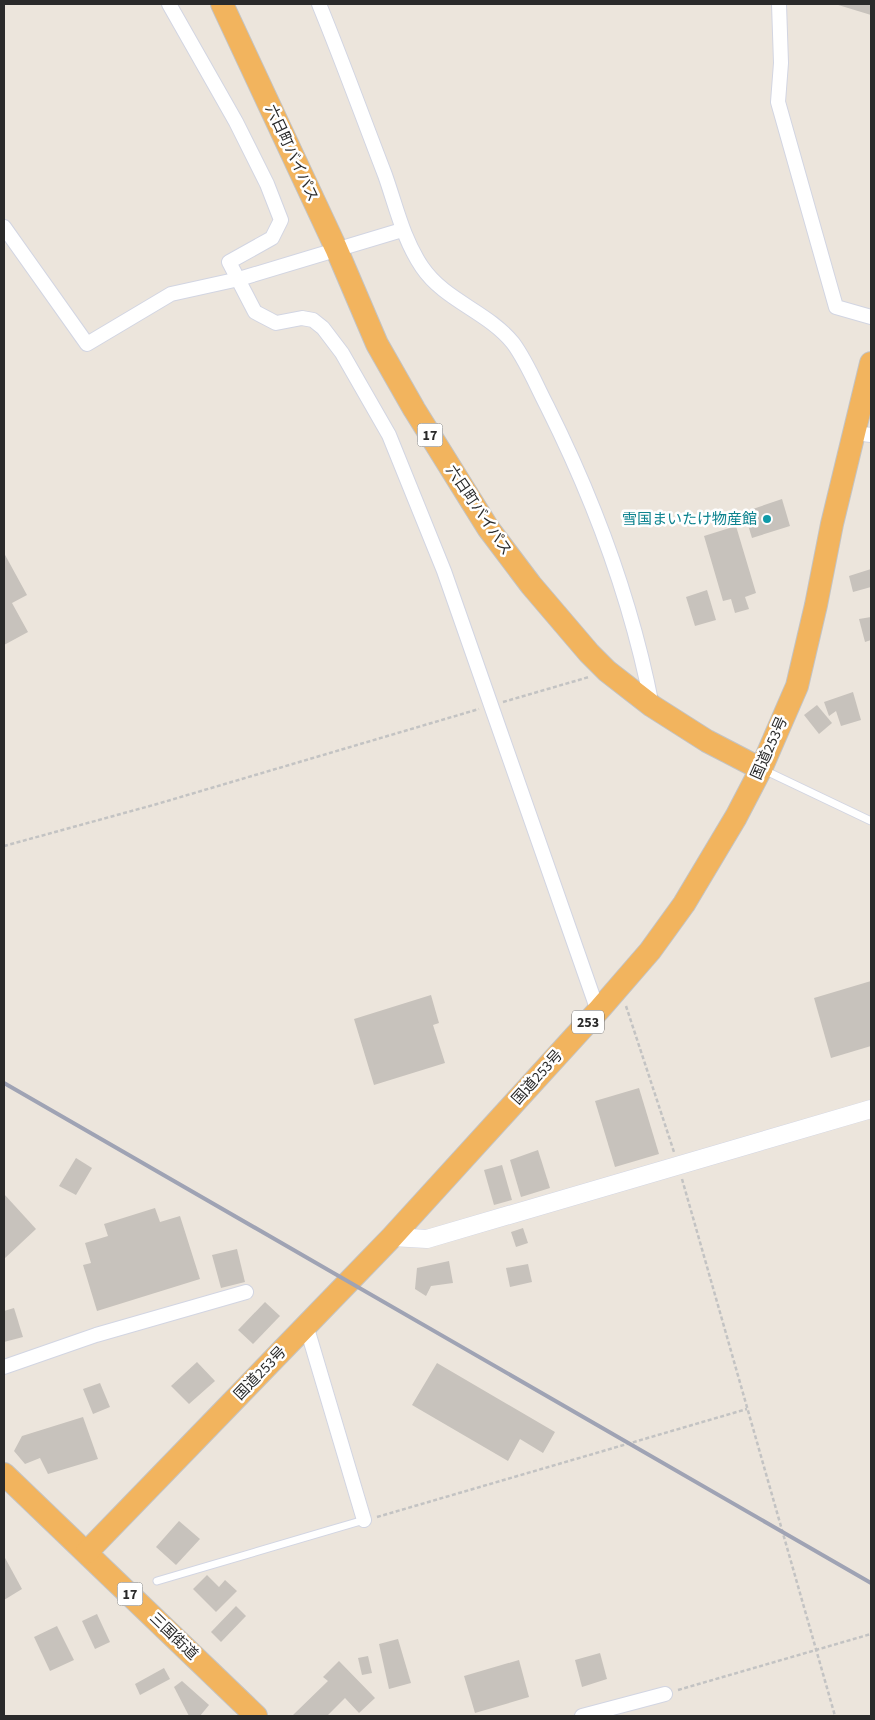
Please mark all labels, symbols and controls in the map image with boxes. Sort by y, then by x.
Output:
street label: 六日町バイパス [260,101,323,205]
road number: 17 [418,424,442,446]
street label: 六日町バイパス [441,461,517,560]
place label: 雪国まいたけ物産館 [622,509,757,530]
marker: 雪国まいたけ物産館 [761,513,773,525]
street label: 国道253号 [746,713,793,783]
road number: 253 [572,1010,604,1034]
street label: 国道253号 [507,1045,568,1109]
street label: 国道253号 [229,1342,291,1405]
road number: 17 [118,1582,142,1606]
street label: 三国街道 [145,1608,203,1665]

